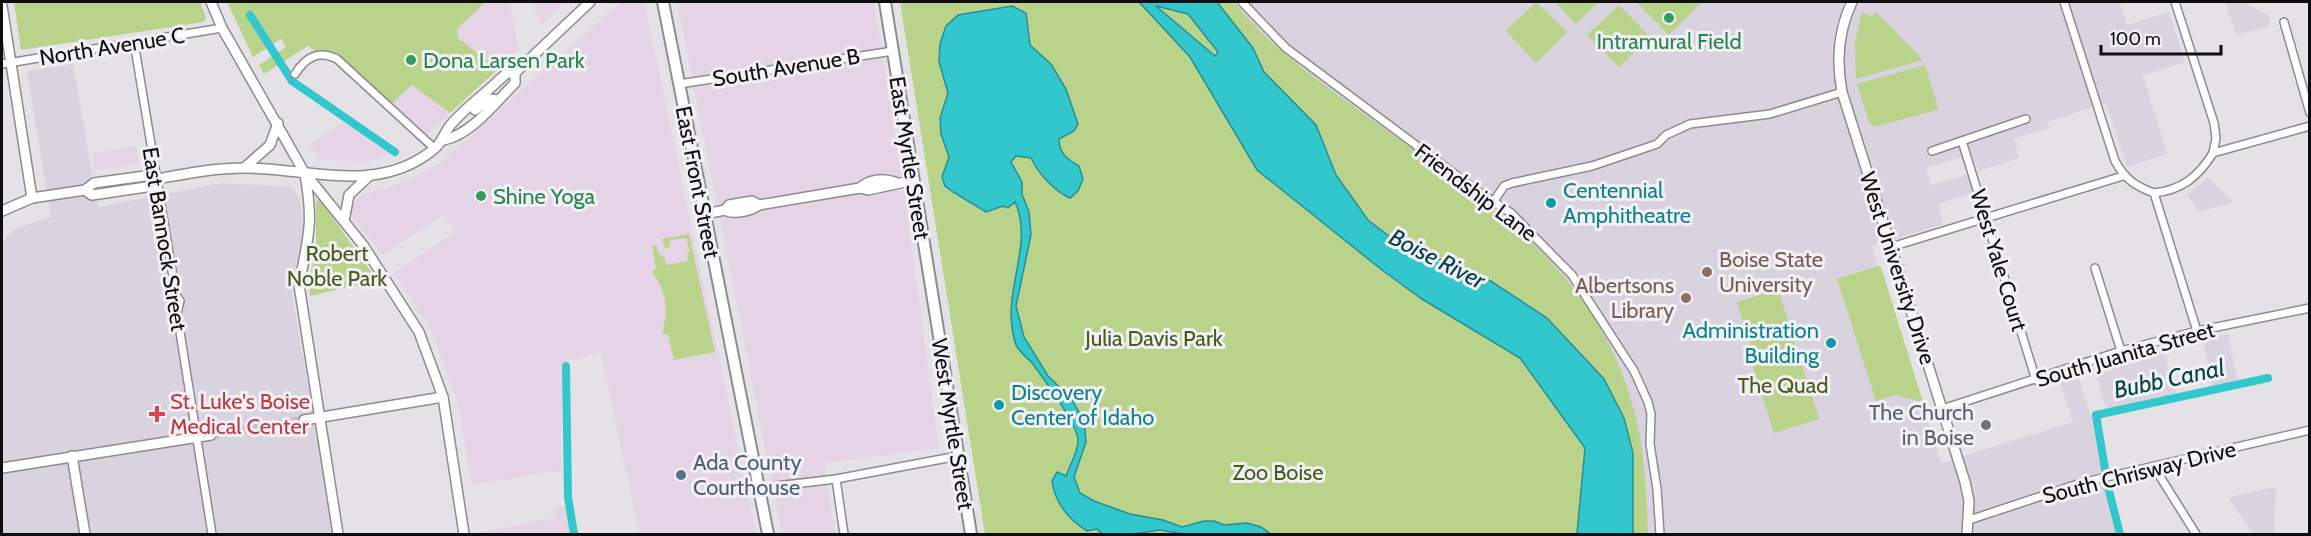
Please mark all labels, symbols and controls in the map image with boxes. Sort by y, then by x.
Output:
marker: Intramural Field [1662,11,1676,25]
scale bar [2101,18,2221,56]
street label: North Avenue C [37,22,187,71]
place label: Intramural Field [1596,28,1742,55]
text: 100 m [2110,28,2161,50]
street label: South Avenue B [711,43,862,92]
place label: Dona Larsen Park [423,47,585,74]
marker: Dona Larsen Park [404,53,418,67]
street label: East Myrtle Street [883,75,936,242]
street label: East Front Street [670,104,726,261]
street label: Friendship Lane [1409,138,1542,247]
street label: East Bannock Street [137,145,192,334]
street label: West University Drive [1854,169,1941,368]
place label: Centennial Amphitheatre [1563,177,1691,229]
place label: Shine Yoga [493,183,595,210]
street label: West Yale Court [1964,186,2033,335]
marker: Shine Yoga [474,189,488,203]
marker: Centennial Amphitheatre [1544,196,1558,210]
water label: Boise River [1385,222,1491,296]
park label: Robert Noble Park [287,240,387,292]
place label: Boise State University [1719,246,1823,298]
marker: Boise State University [1700,265,1714,279]
place label: Albertsons Library [1575,272,1674,324]
marker: Albertsons Library [1679,291,1693,305]
street label: South Juanita Street [2033,316,2218,393]
place label: Administration Building [1682,317,1820,369]
park label: Julia Davis Park [1084,325,1223,352]
street label: West Myrtle Street [926,336,979,512]
marker: Administration Building [1824,336,1838,350]
water label: Bubb Canal [2111,353,2227,404]
park label: The Quad [1738,372,1828,399]
place label: Discovery Center of Idaho [1011,379,1154,431]
place label: St. Luke's Boise Medical Center [170,388,310,440]
marker: Discovery Center of Idaho [992,398,1006,412]
place label: The Church in Boise [1869,399,1974,451]
marker: St. Luke's Boise Medical Center [148,405,166,423]
marker: The Church in Boise [1979,418,1993,432]
street label: South Chrisway Drive [2040,435,2239,510]
place label: Ada County Courthouse [693,449,802,501]
park label: Zoo Boise [1233,459,1323,486]
marker: Ada County Courthouse [674,468,688,482]

